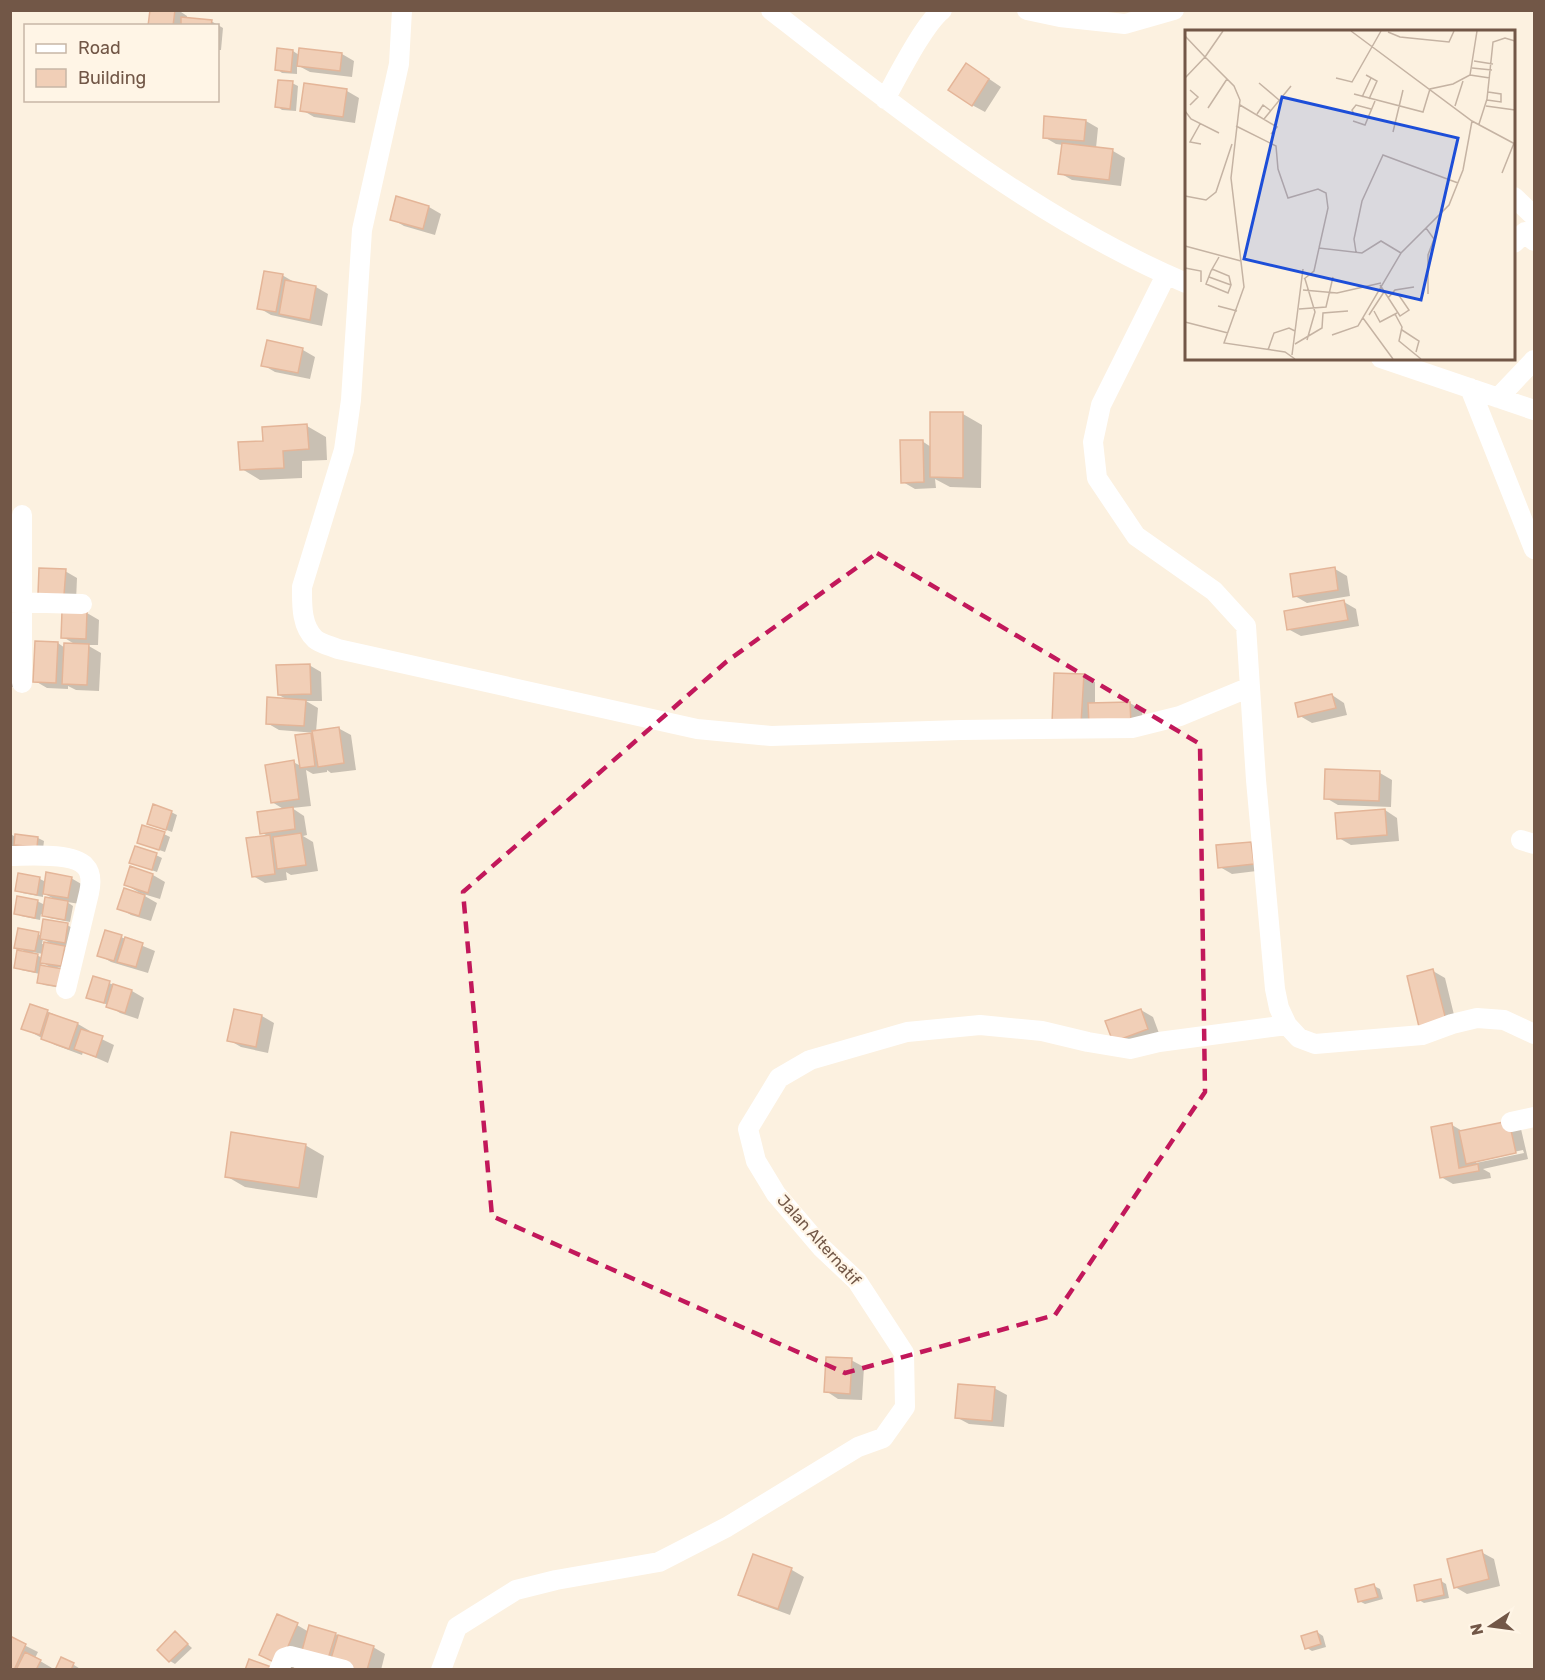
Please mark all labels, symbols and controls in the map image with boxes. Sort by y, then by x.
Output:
legend [24,24,219,102]
inset map [1185,30,1515,360]
text: Road [78,37,121,59]
text: Building [78,67,146,89]
street label: Jalan Alternatif [773,1191,865,1290]
north arrow [1461,1596,1521,1656]
text: N [1466,1622,1487,1637]

